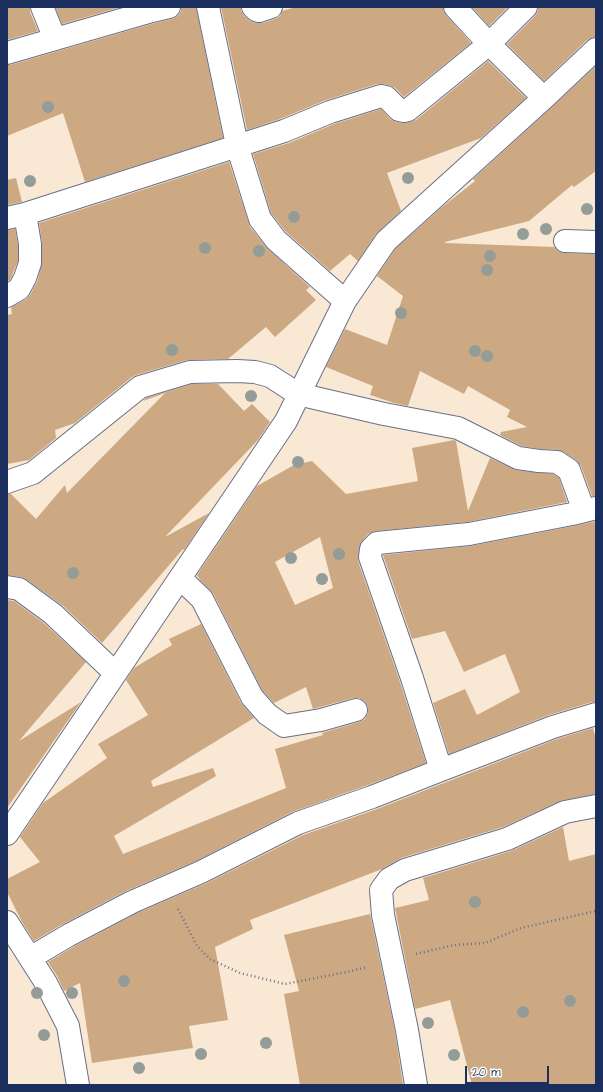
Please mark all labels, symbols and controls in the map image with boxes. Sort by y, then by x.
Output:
scale bar [467,1058,551,1084]
text: 20 m [472,1064,501,1081]

